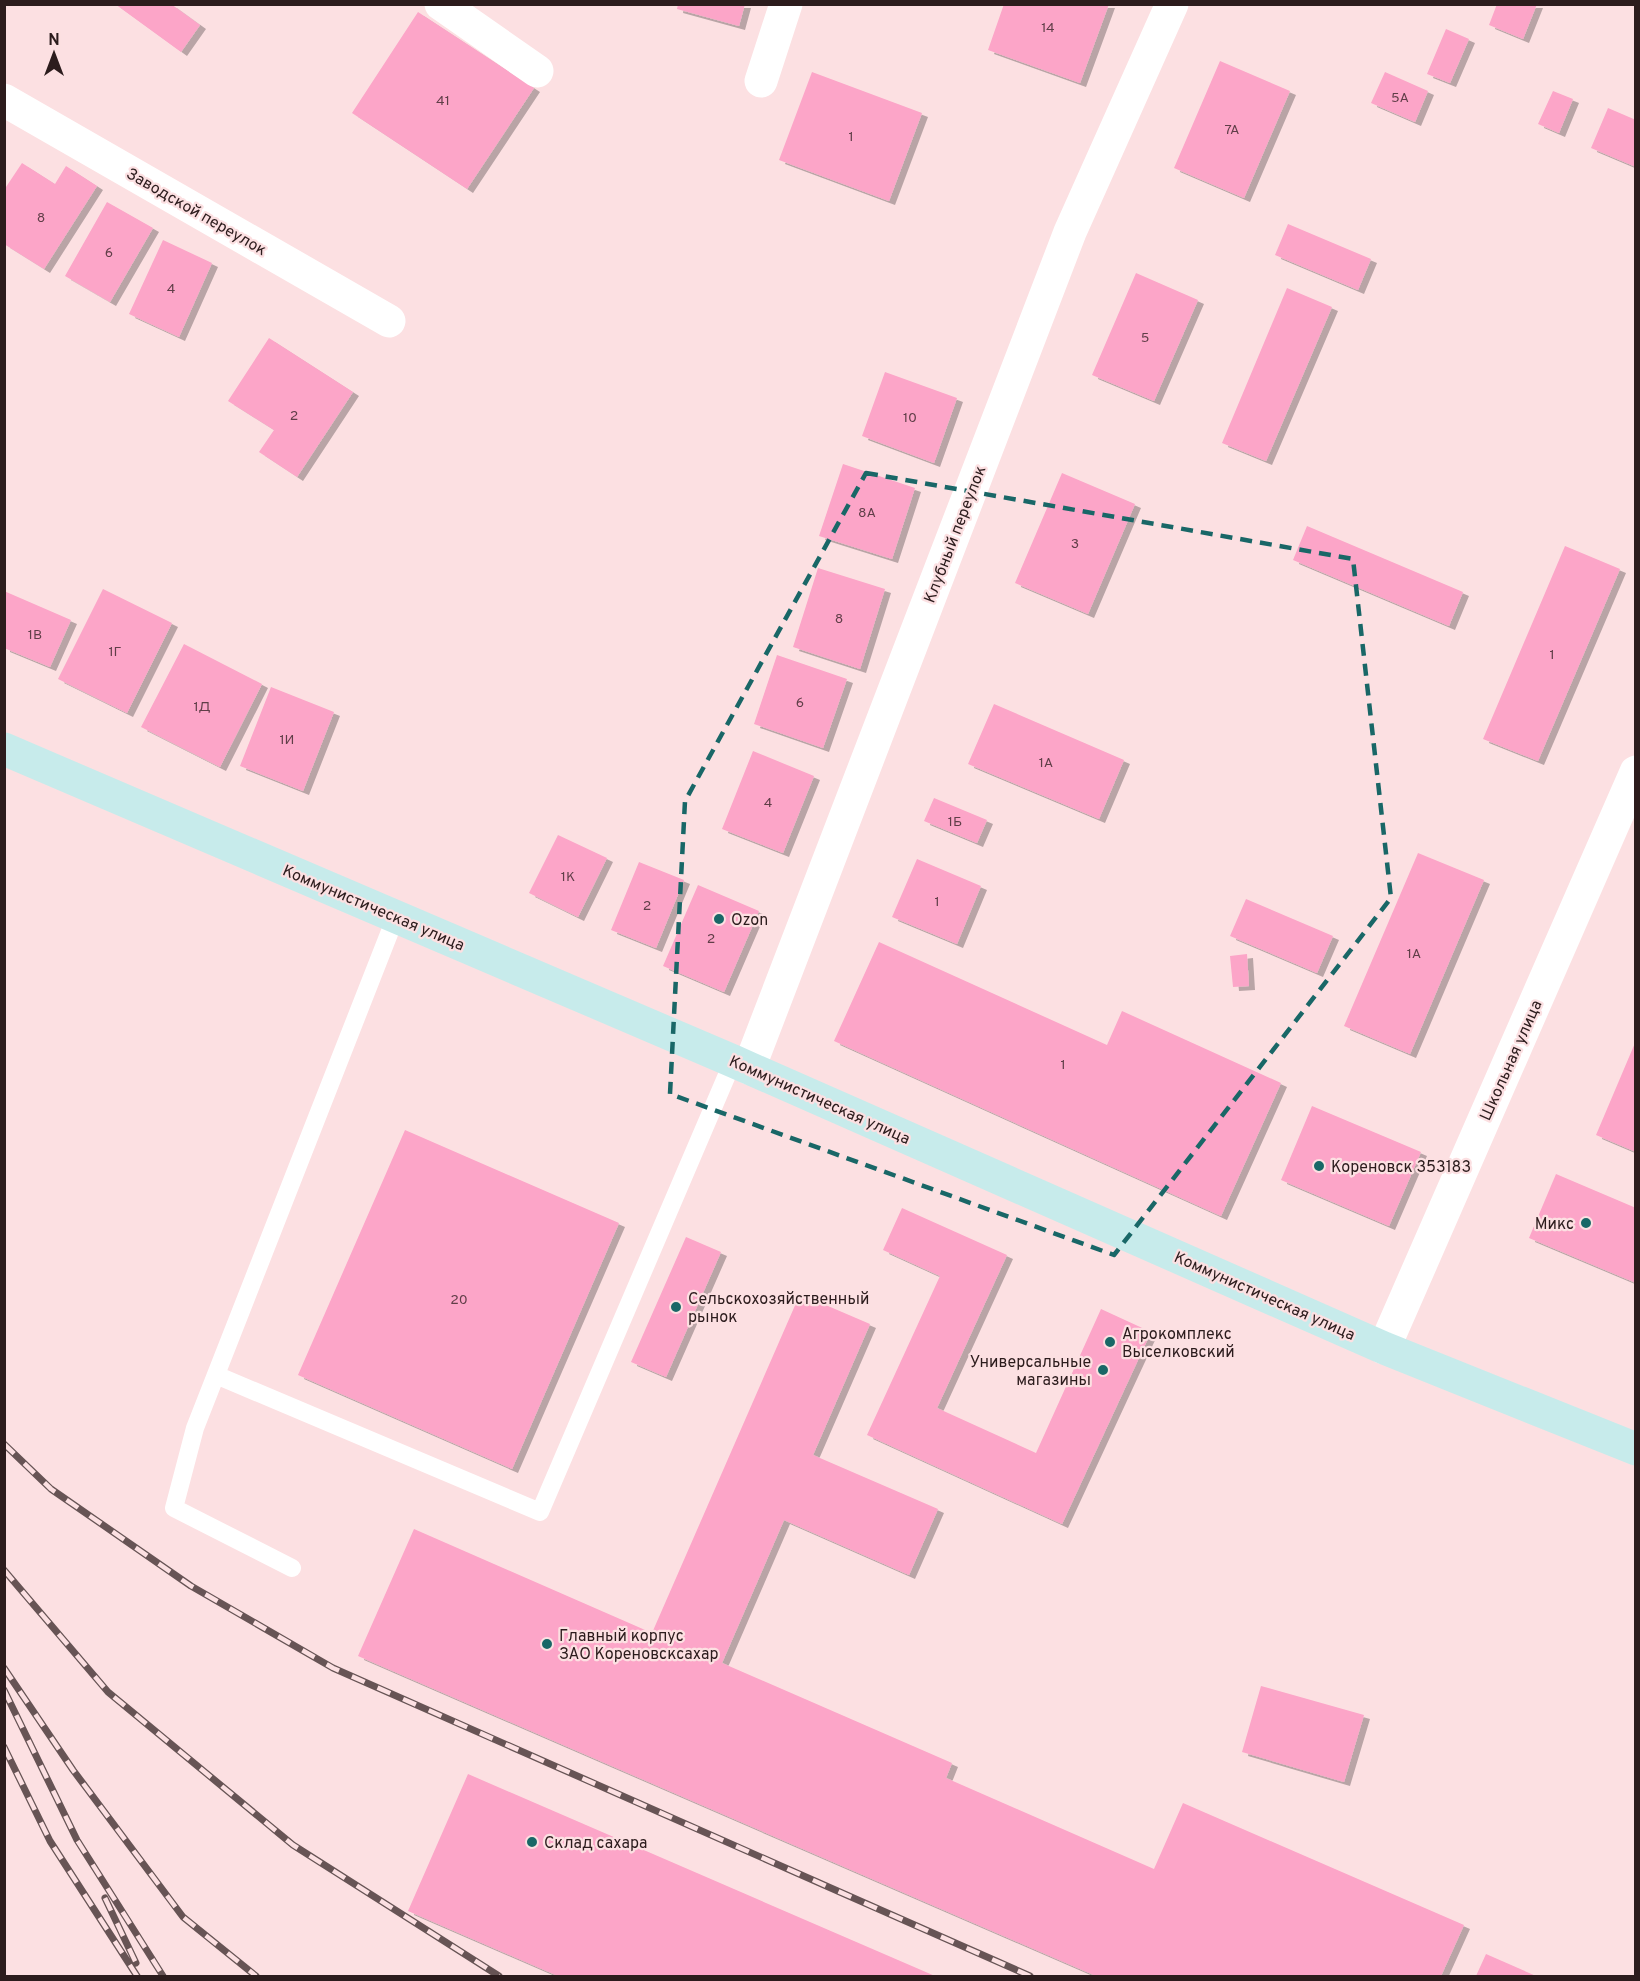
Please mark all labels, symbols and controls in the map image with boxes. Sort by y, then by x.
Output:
house number: 14 [1041,20,1055,37]
north arrow [24,24,84,84]
text: N [48,31,60,51]
house number: 5А [1391,90,1409,107]
house number: 41 [436,93,450,110]
house number: 7А [1224,122,1240,139]
house number: 1 [848,129,854,146]
street label: Заводской переулок [122,164,270,261]
house number: 8 [37,210,45,227]
house number: 6 [105,245,113,262]
house number: 4 [167,281,175,298]
house number: 5 [1141,330,1149,347]
house number: 2 [290,408,298,425]
house number: 10 [903,410,917,427]
street label: Клубный переулок [920,463,991,606]
house number: 8А [858,505,876,522]
house number: 3 [1071,536,1079,553]
house number: 8 [835,611,843,628]
house number: 1В [28,627,42,644]
house number: 1Г [108,644,122,661]
house number: 1 [1549,647,1555,664]
house number: 6 [796,695,804,712]
house number: 1Д [193,699,211,716]
house number: 1И [279,732,295,749]
house number: 1А [1039,755,1053,772]
house number: 4 [764,795,772,812]
house number: 1Б [948,814,962,831]
street label: Коммунистическая улица [279,861,467,956]
house number: 1К [561,869,575,886]
house number: 1 [934,894,940,911]
house number: 2 [643,898,651,915]
place label: Ozon [731,911,768,931]
marker: Ozon [712,912,726,926]
house number: 2 [707,931,715,948]
house number: 1А [1407,946,1421,963]
street label: Школьная улица [1476,997,1547,1124]
street label: Коммунистическая улица [726,1052,913,1150]
house number: 1 [1060,1057,1066,1074]
place label: Кореновск 353183 [1331,1158,1471,1178]
marker: Кореновск 353183 [1312,1159,1326,1173]
place label: Микс [1535,1215,1574,1235]
marker: Микс [1579,1216,1593,1230]
street label: Коммунистическая улица [1171,1248,1358,1346]
place label: Сельскохозяйственный рынок [688,1290,869,1328]
house number: 20 [450,1292,468,1309]
marker: Сельскохозяйственный рынок [669,1300,683,1314]
place label: Агрокомплекс Выселковский [1122,1325,1235,1363]
marker: Агрокомплекс Выселковский [1103,1335,1117,1349]
place label: Универсальные магазины [970,1353,1091,1391]
marker: Универсальные магазины [1096,1363,1110,1377]
place label: Главный корпус ЗАО Кореновсксахар [559,1627,719,1665]
marker: Главный корпус ЗАО Кореновсксахар [540,1637,554,1651]
place label: Склад сахара [544,1834,648,1854]
marker: Склад сахара [525,1835,539,1849]

